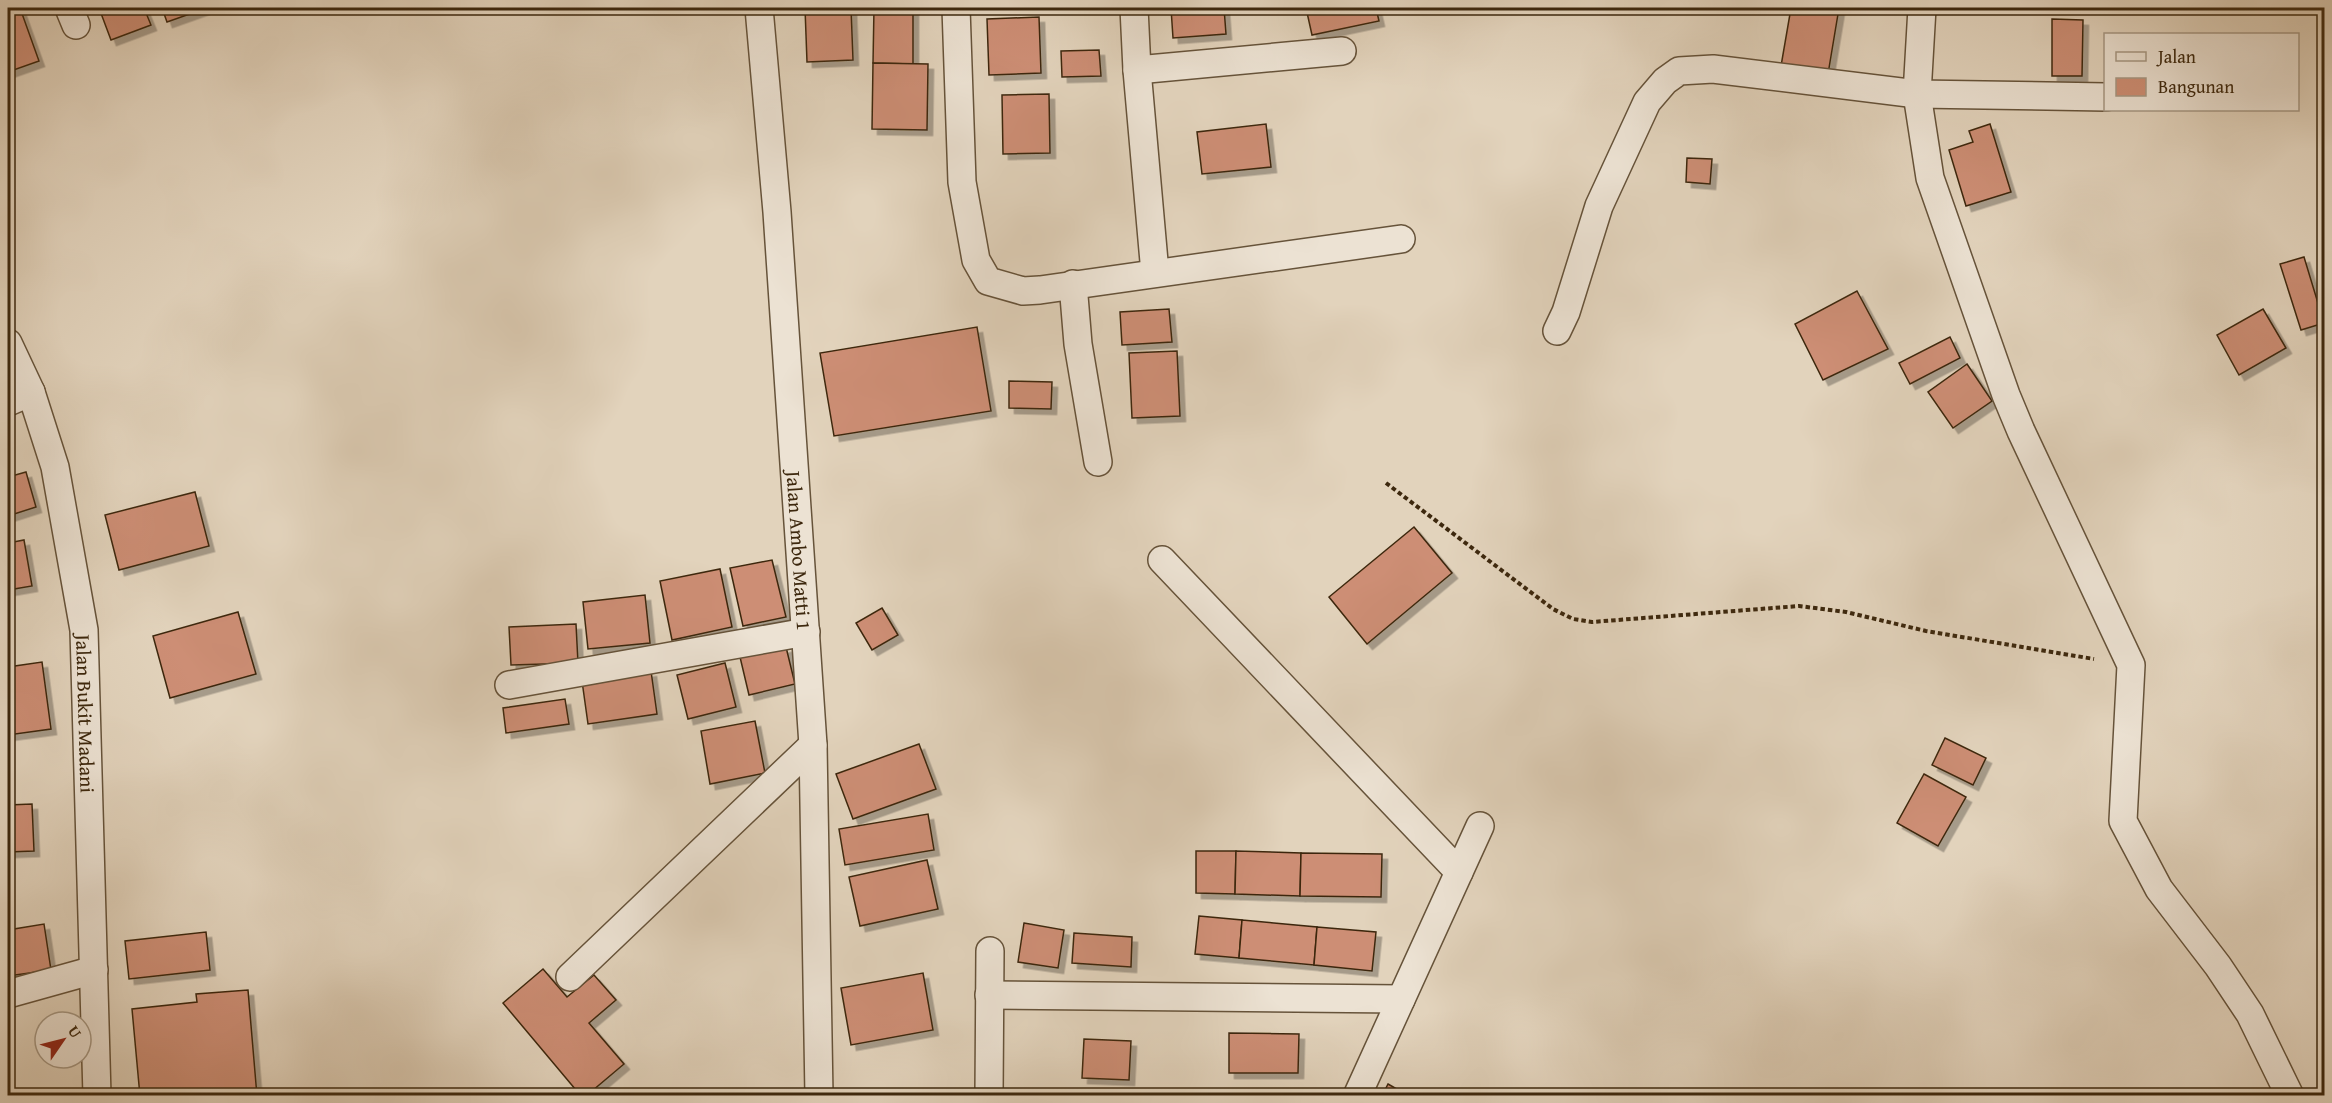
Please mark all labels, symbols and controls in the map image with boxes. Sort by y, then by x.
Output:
legend [2104,33,2299,111]
text: Jalan [2156,43,2196,70]
text: Bangunan [2158,73,2234,100]
street label: Jalan Ambo Matti 1 [780,467,820,631]
street label: Jalan Bukit Madani [70,631,103,794]
north arrow [33,1010,93,1070]
text: U [62,1020,88,1043]

